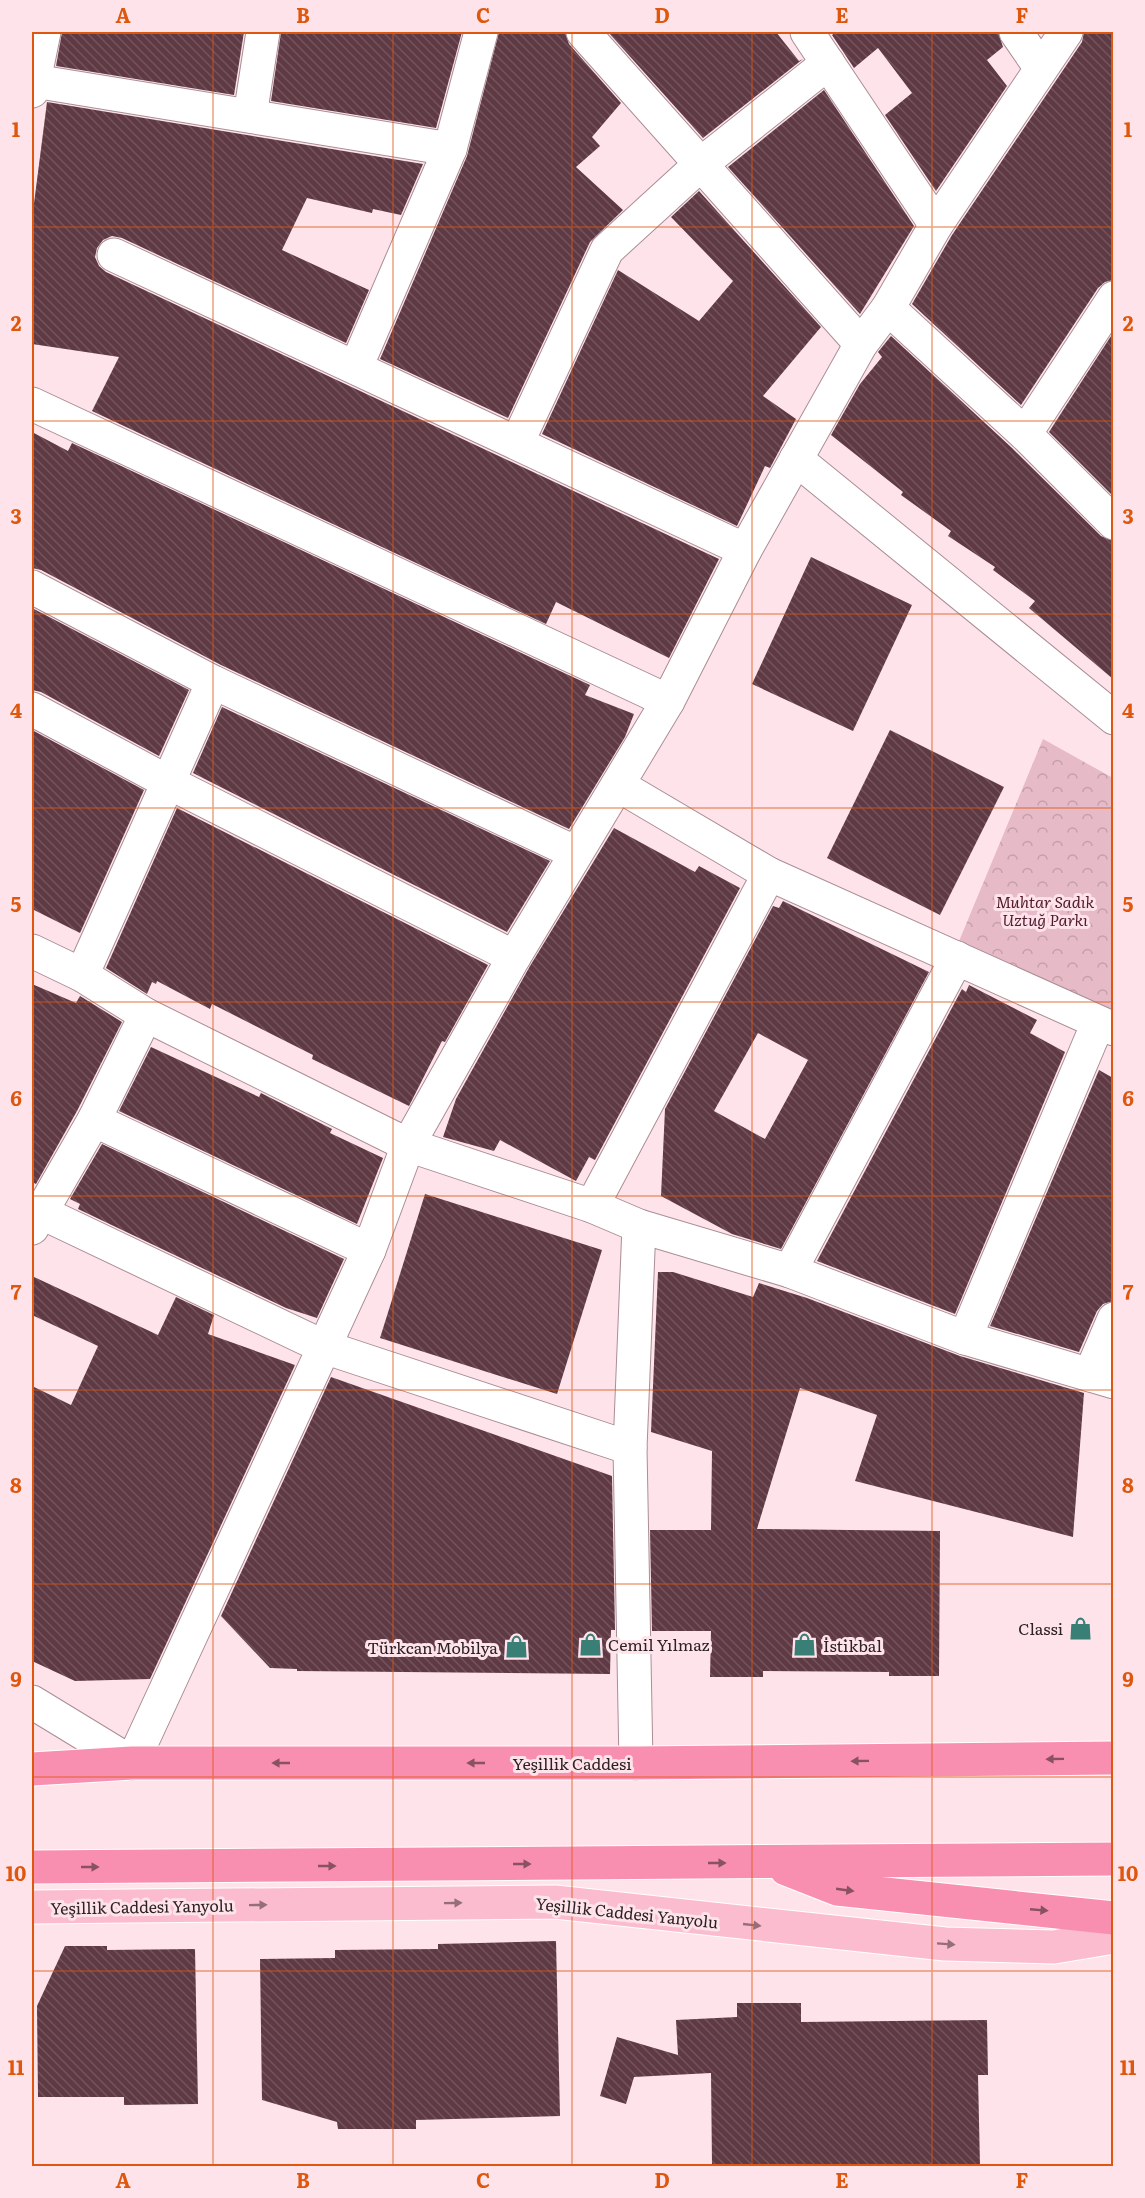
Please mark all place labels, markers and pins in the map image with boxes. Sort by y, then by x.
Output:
shop icon: Classi [1068,1615,1094,1641]
place label: Classi [1018,1616,1063,1640]
shop icon: Cemil Yılmaz [577,1631,603,1657]
place label: Cemil Yılmaz [608,1632,710,1656]
shop icon: İstikbal [792,1632,818,1658]
place label: İstikbal [823,1633,882,1657]
shop icon: Türkcan Mobilya [503,1634,529,1660]
place label: Türkcan Mobilya [367,1635,498,1659]

